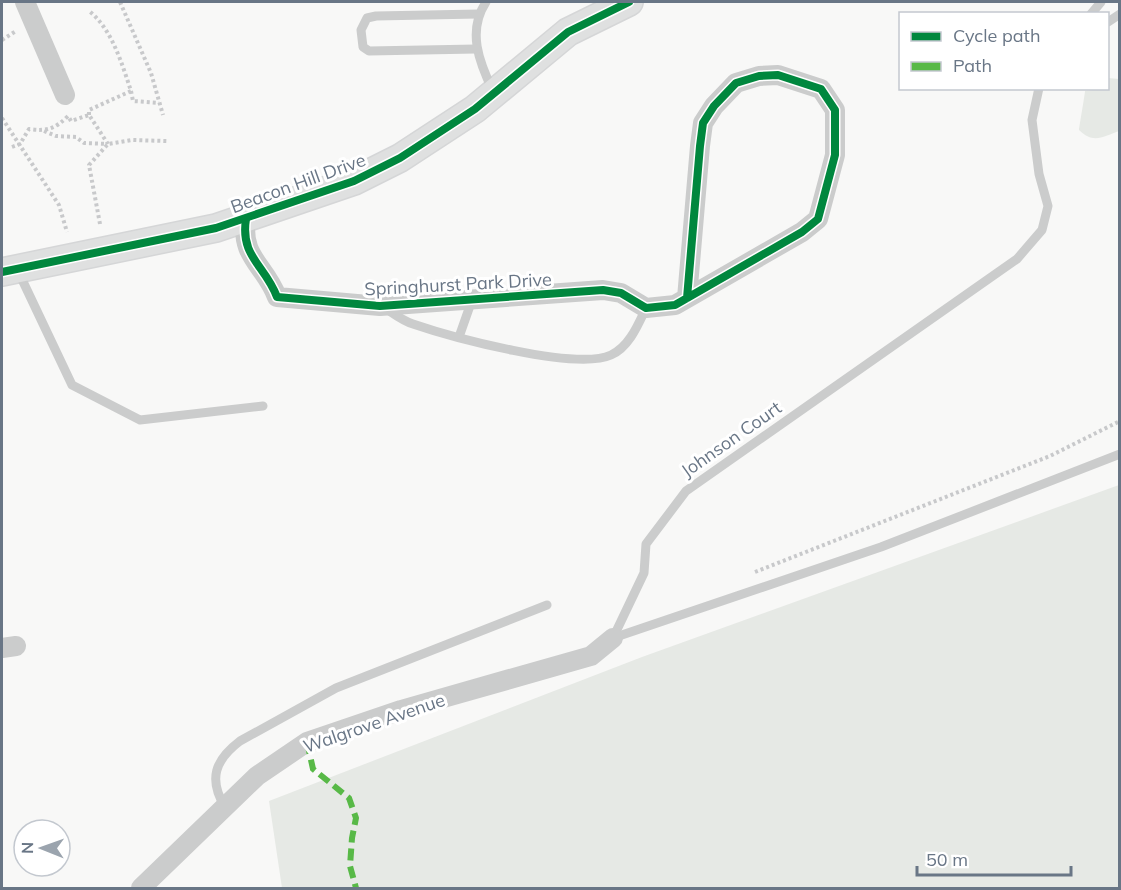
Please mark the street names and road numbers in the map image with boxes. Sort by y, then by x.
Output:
street label: Beacon Hill Drive [227,148,369,218]
street label: Springhurst Park Drive [364,268,552,300]
street label: Johnson Court [676,396,786,482]
street label: Walgrove Avenue [300,688,448,758]

